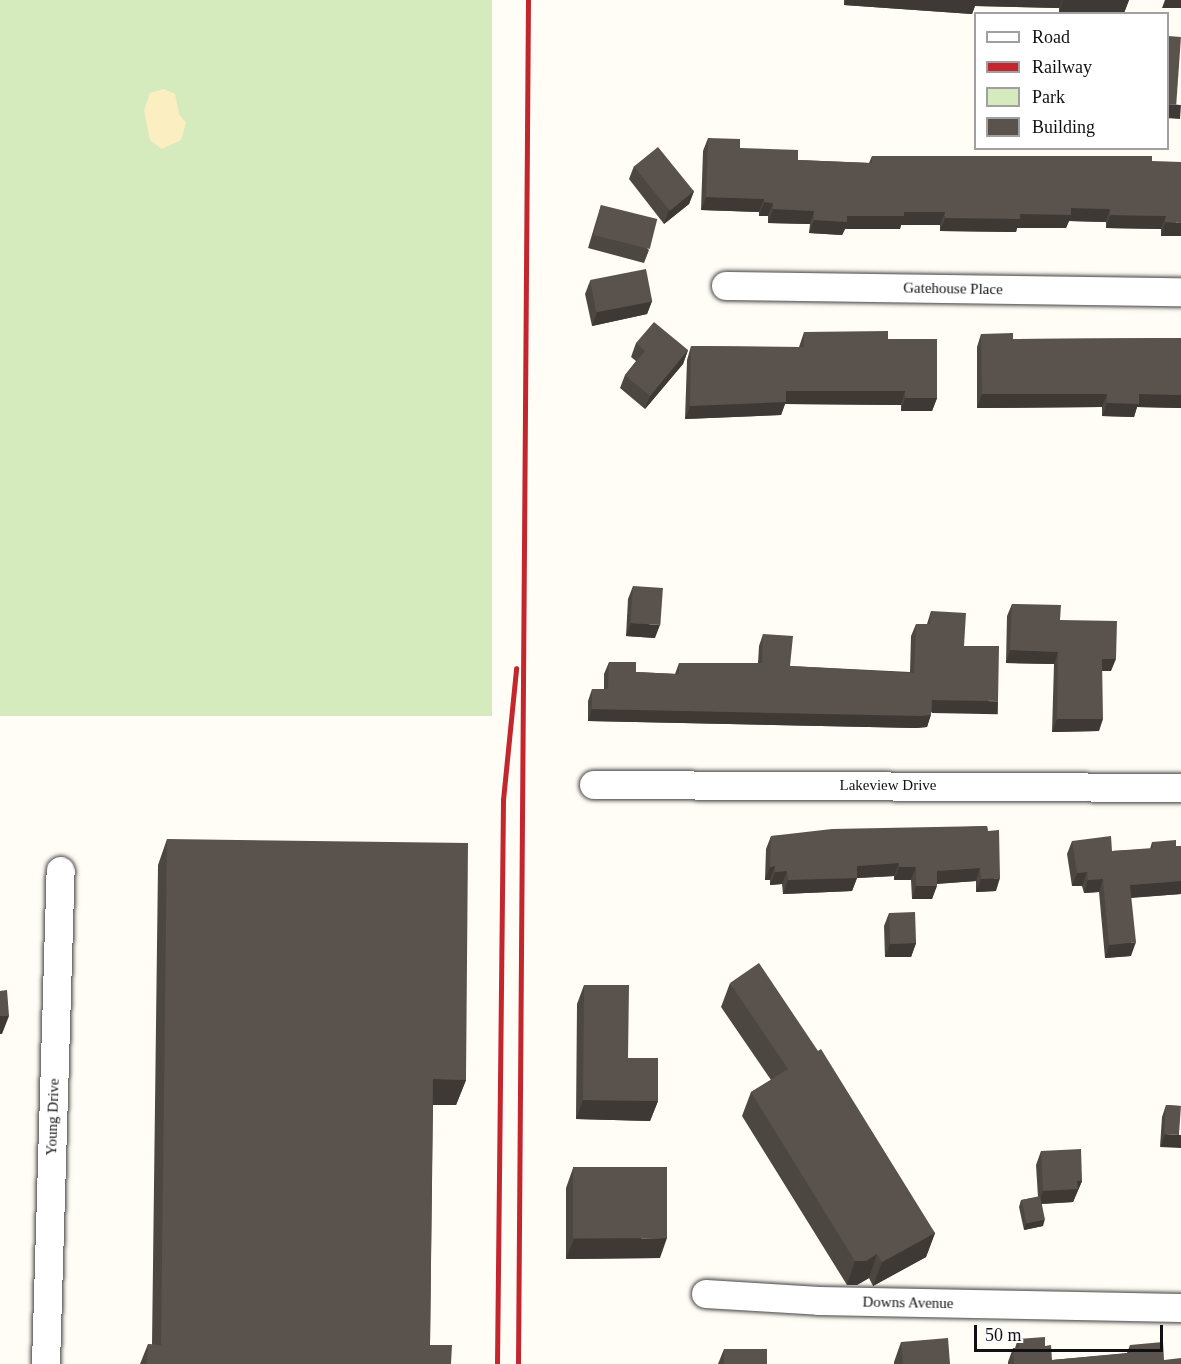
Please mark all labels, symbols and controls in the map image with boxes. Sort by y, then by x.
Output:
legend [974,12,1169,150]
text: Road [1032,27,1070,47]
text: Railway [1032,57,1092,77]
text: Park [1032,87,1065,107]
text: Building [1032,117,1095,137]
street label: Gatehouse Place [903,279,1003,299]
street label: Lakeview Drive [839,777,937,795]
street label: Young Drive [43,1078,63,1156]
street label: Downs Avenue [862,1293,954,1313]
scale bar [977,1313,1166,1351]
text: 50 m [985,1325,1022,1345]

